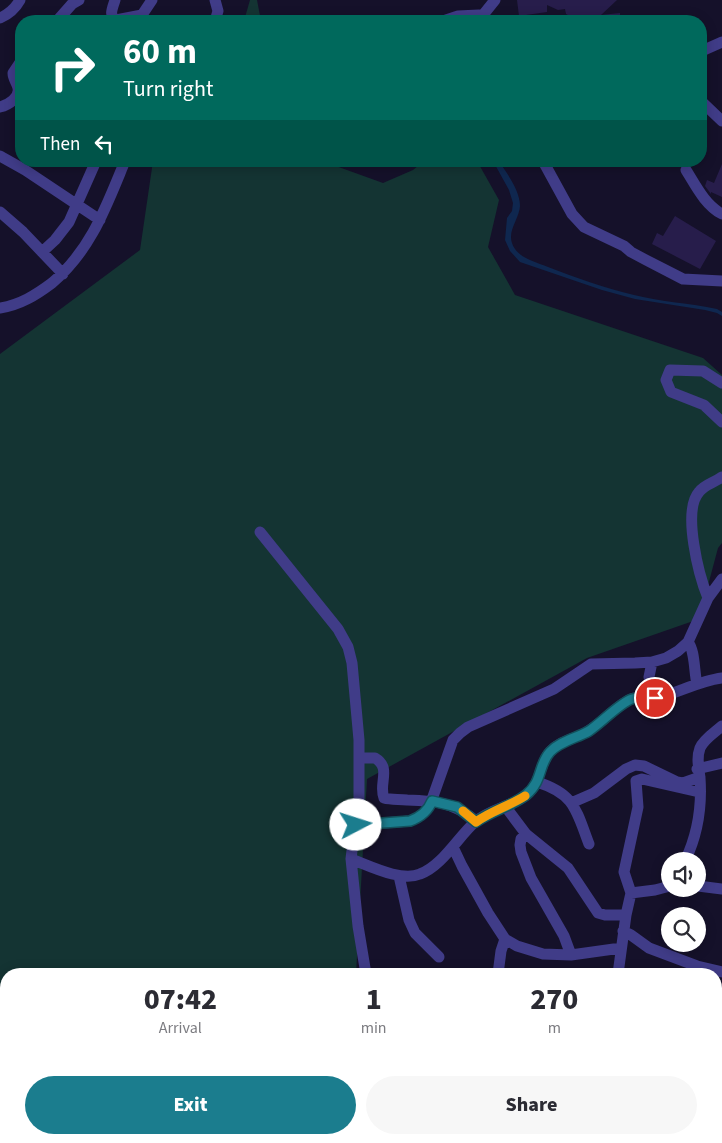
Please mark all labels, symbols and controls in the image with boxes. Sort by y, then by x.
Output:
text: 60 m [123,27,197,77]
icon: right [40,35,105,100]
text: Turn right [123,73,213,105]
icon: left [90,130,118,158]
text: Then [40,131,80,158]
pin [634,677,676,719]
icon: arrive [641,684,669,712]
position arrow [329,798,381,850]
map controls [661,852,706,952]
button: sound [661,852,706,897]
button: search [661,907,706,952]
text: 07:42 [144,978,217,1021]
text: 1 [366,978,382,1021]
text: 270 [530,978,578,1021]
text: Arrival [159,1017,202,1039]
text: min [361,1017,387,1039]
text: m [548,1017,561,1039]
button: Exit [25,1076,356,1134]
button: Share [366,1076,697,1134]

